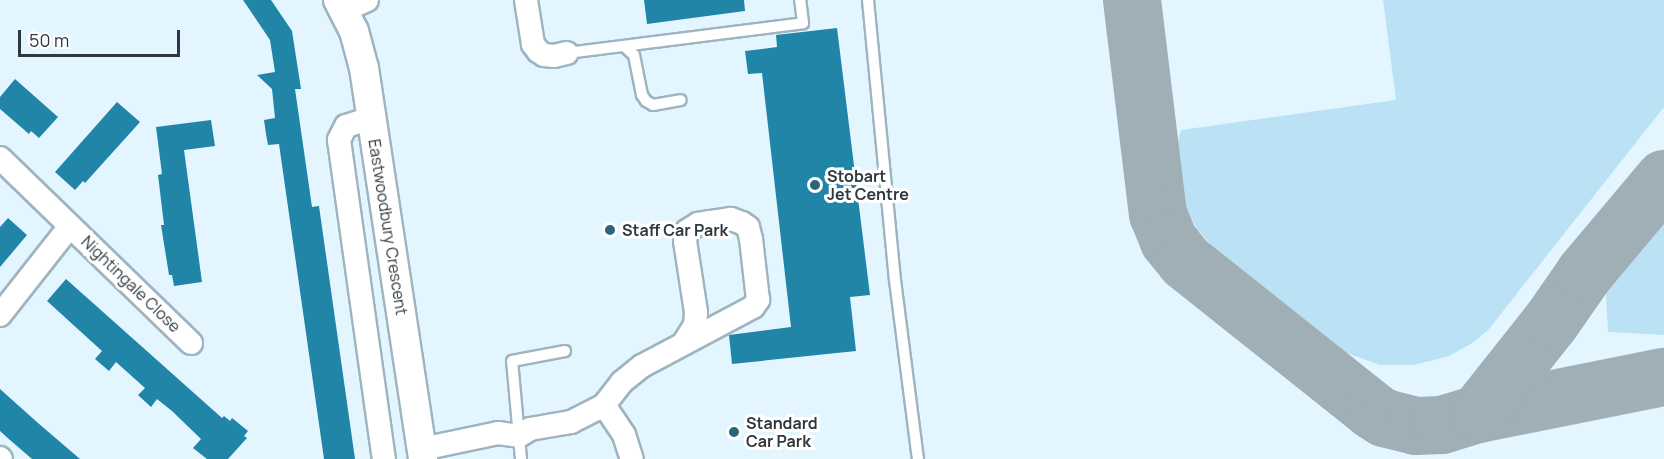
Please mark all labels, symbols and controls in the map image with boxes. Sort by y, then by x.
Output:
scale bar [21,18,183,56]
text: 50 m [29,28,69,52]
street label: Eastwoodbury Crescent [365,138,411,316]
place label: Stobart Jet Centre [827,166,909,204]
marker: Stobart Jet Centre [808,178,822,192]
place label: Staff Car Park [622,220,728,240]
marker: Staff Car Park [603,223,617,237]
street label: Nightingale Close [77,232,185,336]
place label: Standard Car Park [746,413,818,451]
marker: Standard Car Park [727,425,741,439]

